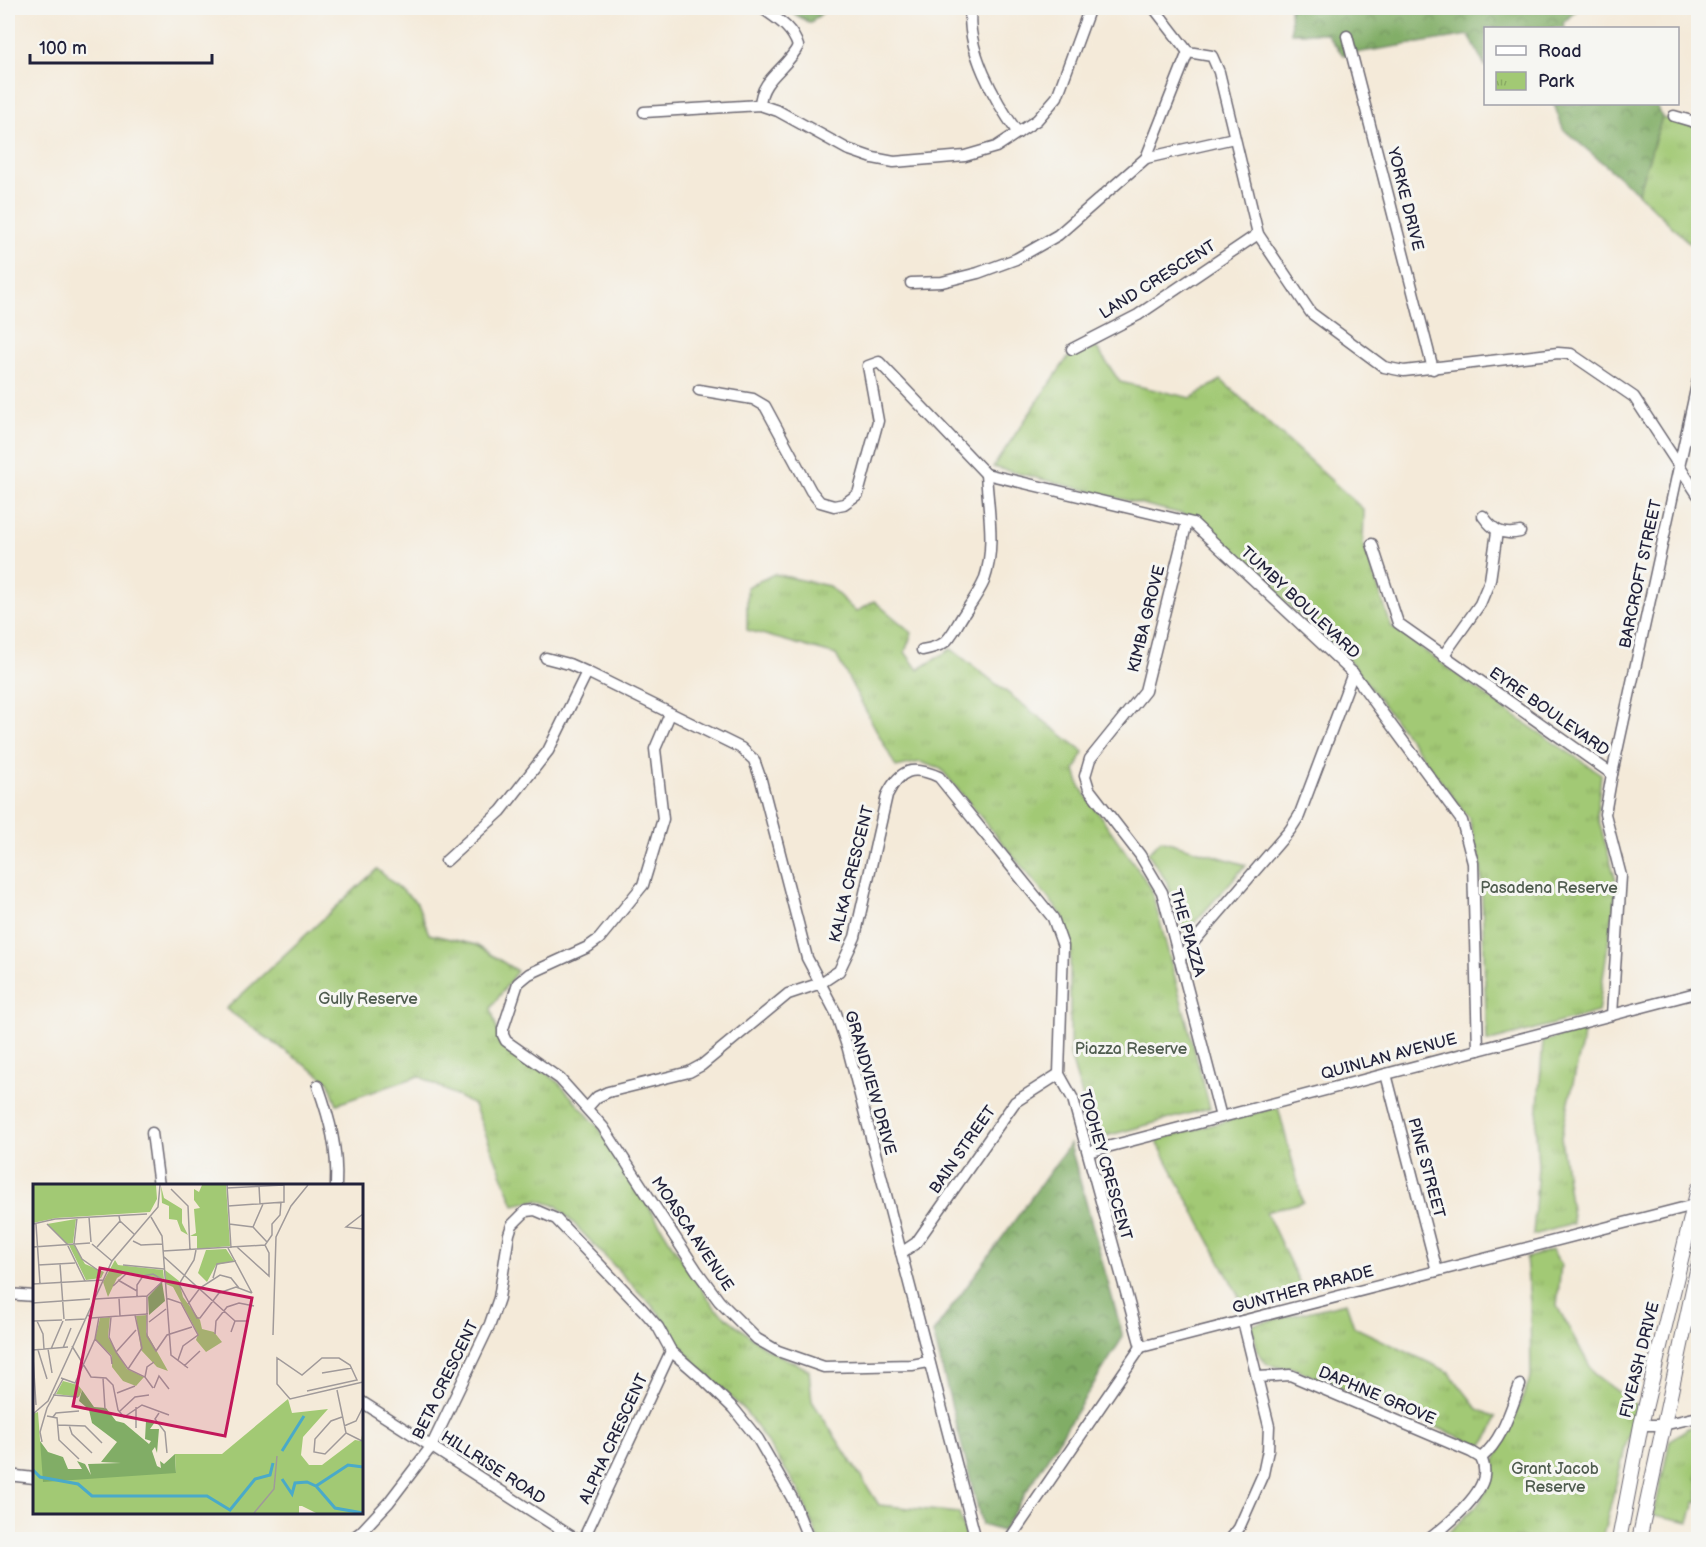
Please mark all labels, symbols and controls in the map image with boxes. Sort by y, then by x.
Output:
scale bar [30,27,212,65]
legend [1484,27,1679,105]
text: 100 m [39,38,87,59]
text: Road [1538,41,1582,62]
text: Park [1538,71,1574,92]
street label: YORKE DRIVE [1383,144,1427,253]
street label: LAND CRESCENT [1096,236,1220,323]
street label: BARCROFT STREET [1616,498,1666,650]
street label: TUMBY BOULEVARD [1237,543,1363,663]
street label: KIMBA GROVE [1124,563,1170,675]
street label: EYRE BOULEVARD [1485,663,1613,761]
street label: KALKA CRESCENT [826,803,878,944]
park label: Pasadena Reserve [1480,879,1618,898]
street label: THE PIAZZA [1165,887,1209,979]
park label: Gully Reserve [318,990,418,1009]
street label: GRANDVIEW DRIVE [840,1009,900,1157]
street label: QUINLAN AVENUE [1319,1030,1459,1084]
park label: Piazza Reserve [1075,1040,1188,1059]
street label: TOOHEY CRESCENT [1074,1088,1136,1243]
street label: BAIN STREET [926,1102,1000,1198]
street label: PINE STREET [1404,1116,1449,1220]
street label: MOASCA AVENUE [647,1173,737,1295]
inset map [33,1184,363,1514]
street label: GUNTHER PARADE [1230,1262,1376,1318]
street label: FIVEASH DRIVE [1616,1300,1664,1420]
street label: BETA CRESCENT [409,1317,483,1443]
street label: DAPHNE GROVE [1316,1363,1438,1429]
street label: ALPHA CRESCENT [576,1371,653,1507]
street label: HILLRISE ROAD [437,1427,549,1509]
park label: Grant Jacob Reserve [1511,1460,1599,1497]

